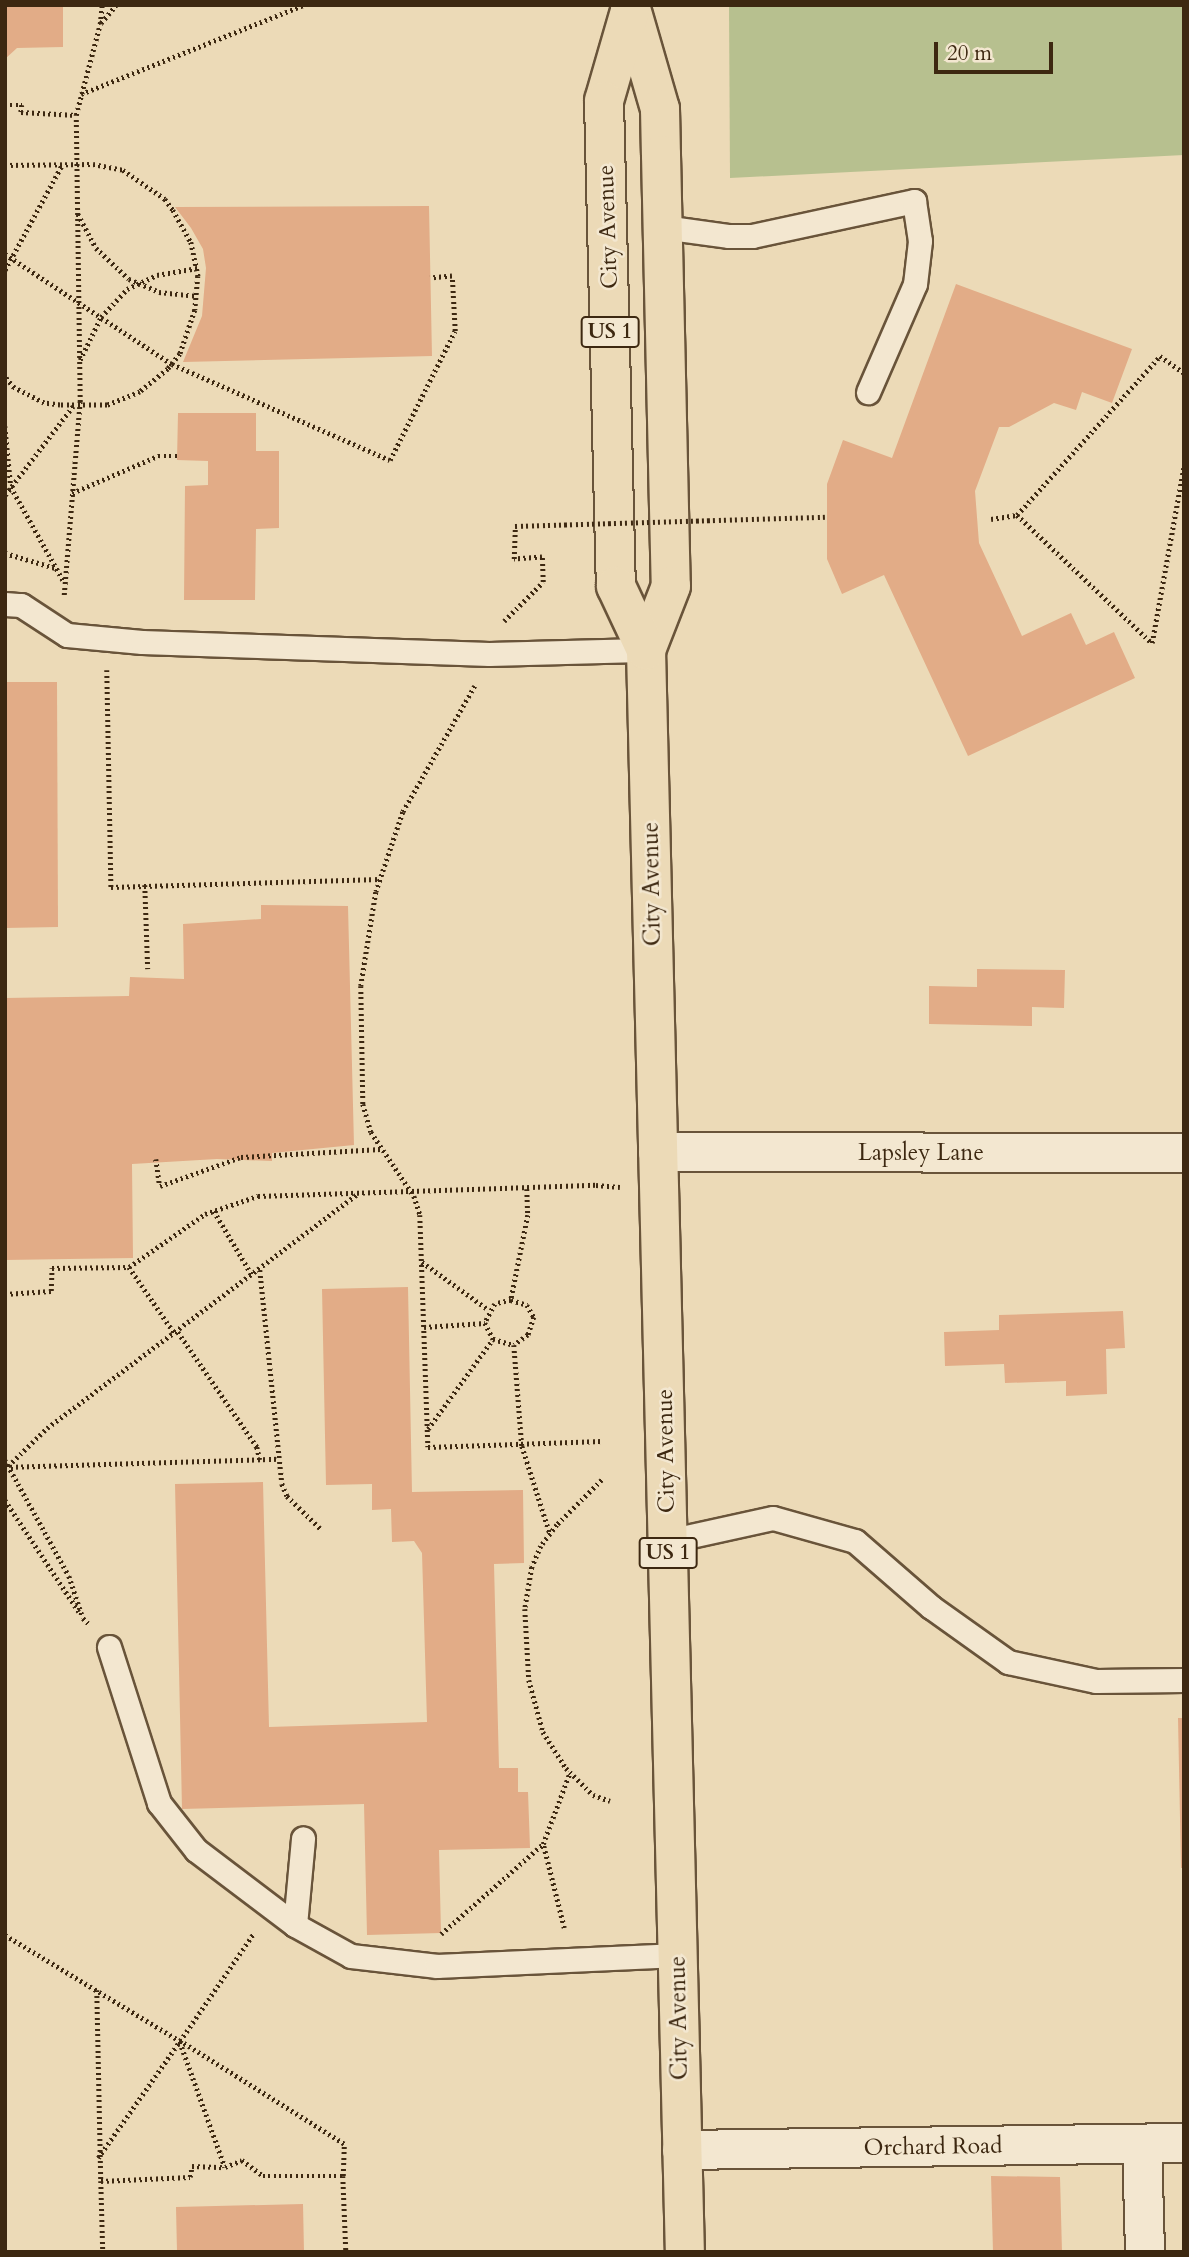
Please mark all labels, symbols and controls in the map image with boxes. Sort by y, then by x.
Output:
scale bar [937,28,1056,72]
text: 20 m [947,39,992,68]
street label: City Avenue [592,164,624,290]
road number: US 1 [580,314,640,350]
street label: City Avenue [637,822,667,946]
street label: Lapsley Lane [858,1139,984,1167]
street label: City Avenue [651,1389,681,1513]
road number: US 1 [638,1536,698,1570]
street label: City Avenue [664,1956,694,2080]
street label: Orchard Road [863,2132,1003,2162]

